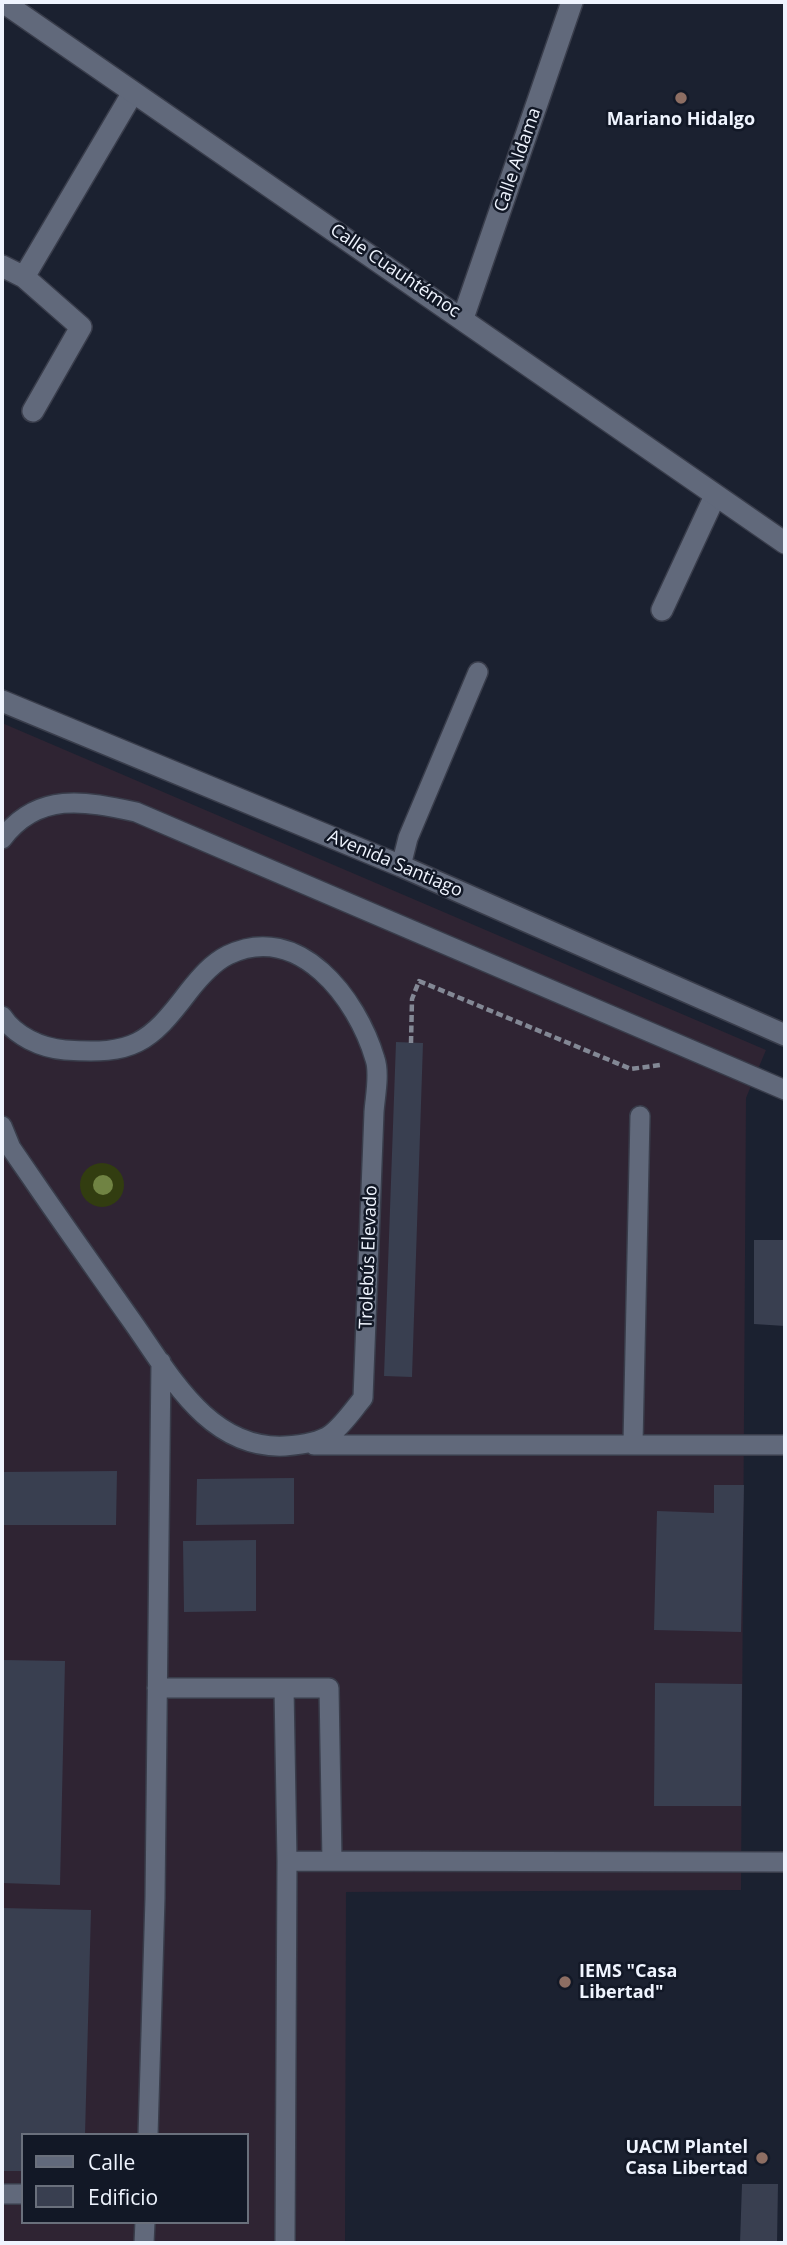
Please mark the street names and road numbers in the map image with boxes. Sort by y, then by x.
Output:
street label: Calle Aldama [490,105,546,215]
street label: Calle Cuauhtémoc [326,219,464,323]
street label: Avenida Santiago [324,826,466,902]
street label: Trolebús Elevado [356,1185,382,1329]

